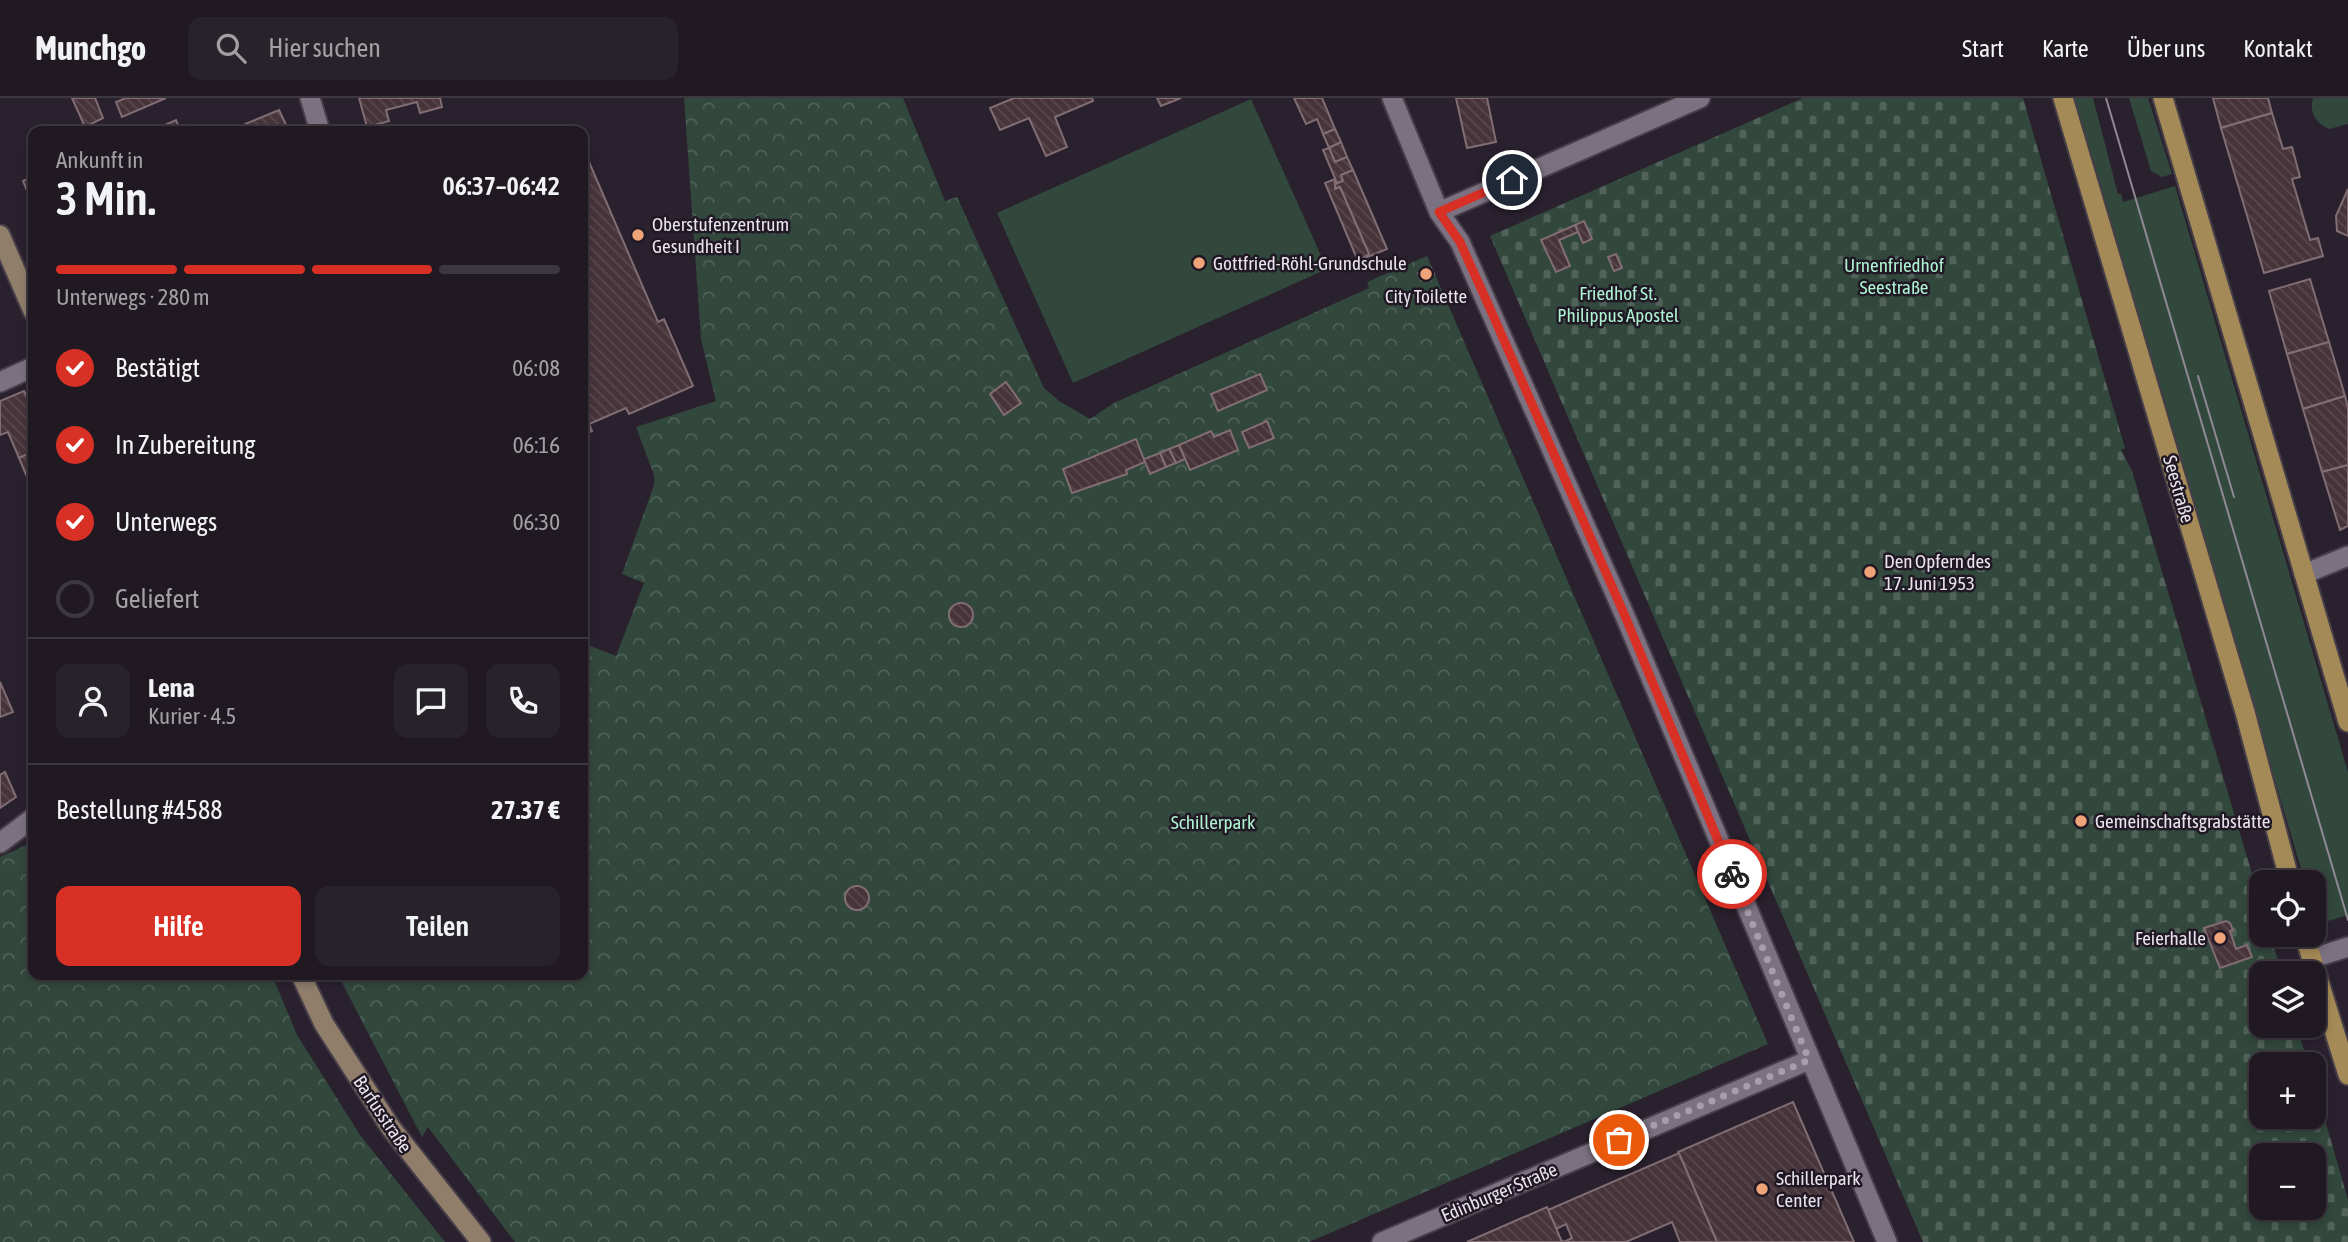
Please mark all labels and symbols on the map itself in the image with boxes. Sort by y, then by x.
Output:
pin [1482,150,1542,210]
place label: Oberstufenzentrum Gesundheit I [652,213,789,257]
marker: Oberstufenzentrum Gesundheit I [630,227,646,243]
place label: Gottfried-Röhl-Grundschule [1213,252,1407,274]
park label: Urnenfriedhof Seestraße [1844,254,1944,298]
marker: Gottfried-Röhl-Grundschule [1191,255,1207,271]
marker: City Toilette [1418,266,1434,282]
park label: Friedhof St. Philippus Apostel [1557,282,1679,326]
place label: City Toilette [1385,285,1467,307]
street label: Seestraße [2159,453,2199,525]
place label: Den Opfern des 17. Juni 1953 [1884,550,1991,594]
marker: Den Opfern des 17. Juni 1953 [1862,564,1878,580]
place label: Gemeinschaftsgrabstätte [2095,810,2270,832]
park label: Schillerpark [1171,811,1256,833]
marker: Gemeinschaftsgrabstätte [2073,813,2089,829]
courier [1697,839,1767,909]
place label: Feierhalle [2135,927,2206,949]
marker: Feierhalle [2212,930,2228,946]
street label: Barfusstraße [349,1071,417,1157]
pin [1589,1110,1649,1170]
street label: Edinburger Straße [1438,1158,1560,1226]
place label: Schillerpark Center [1776,1167,1861,1211]
marker: Schillerpark Center [1754,1181,1770,1197]

